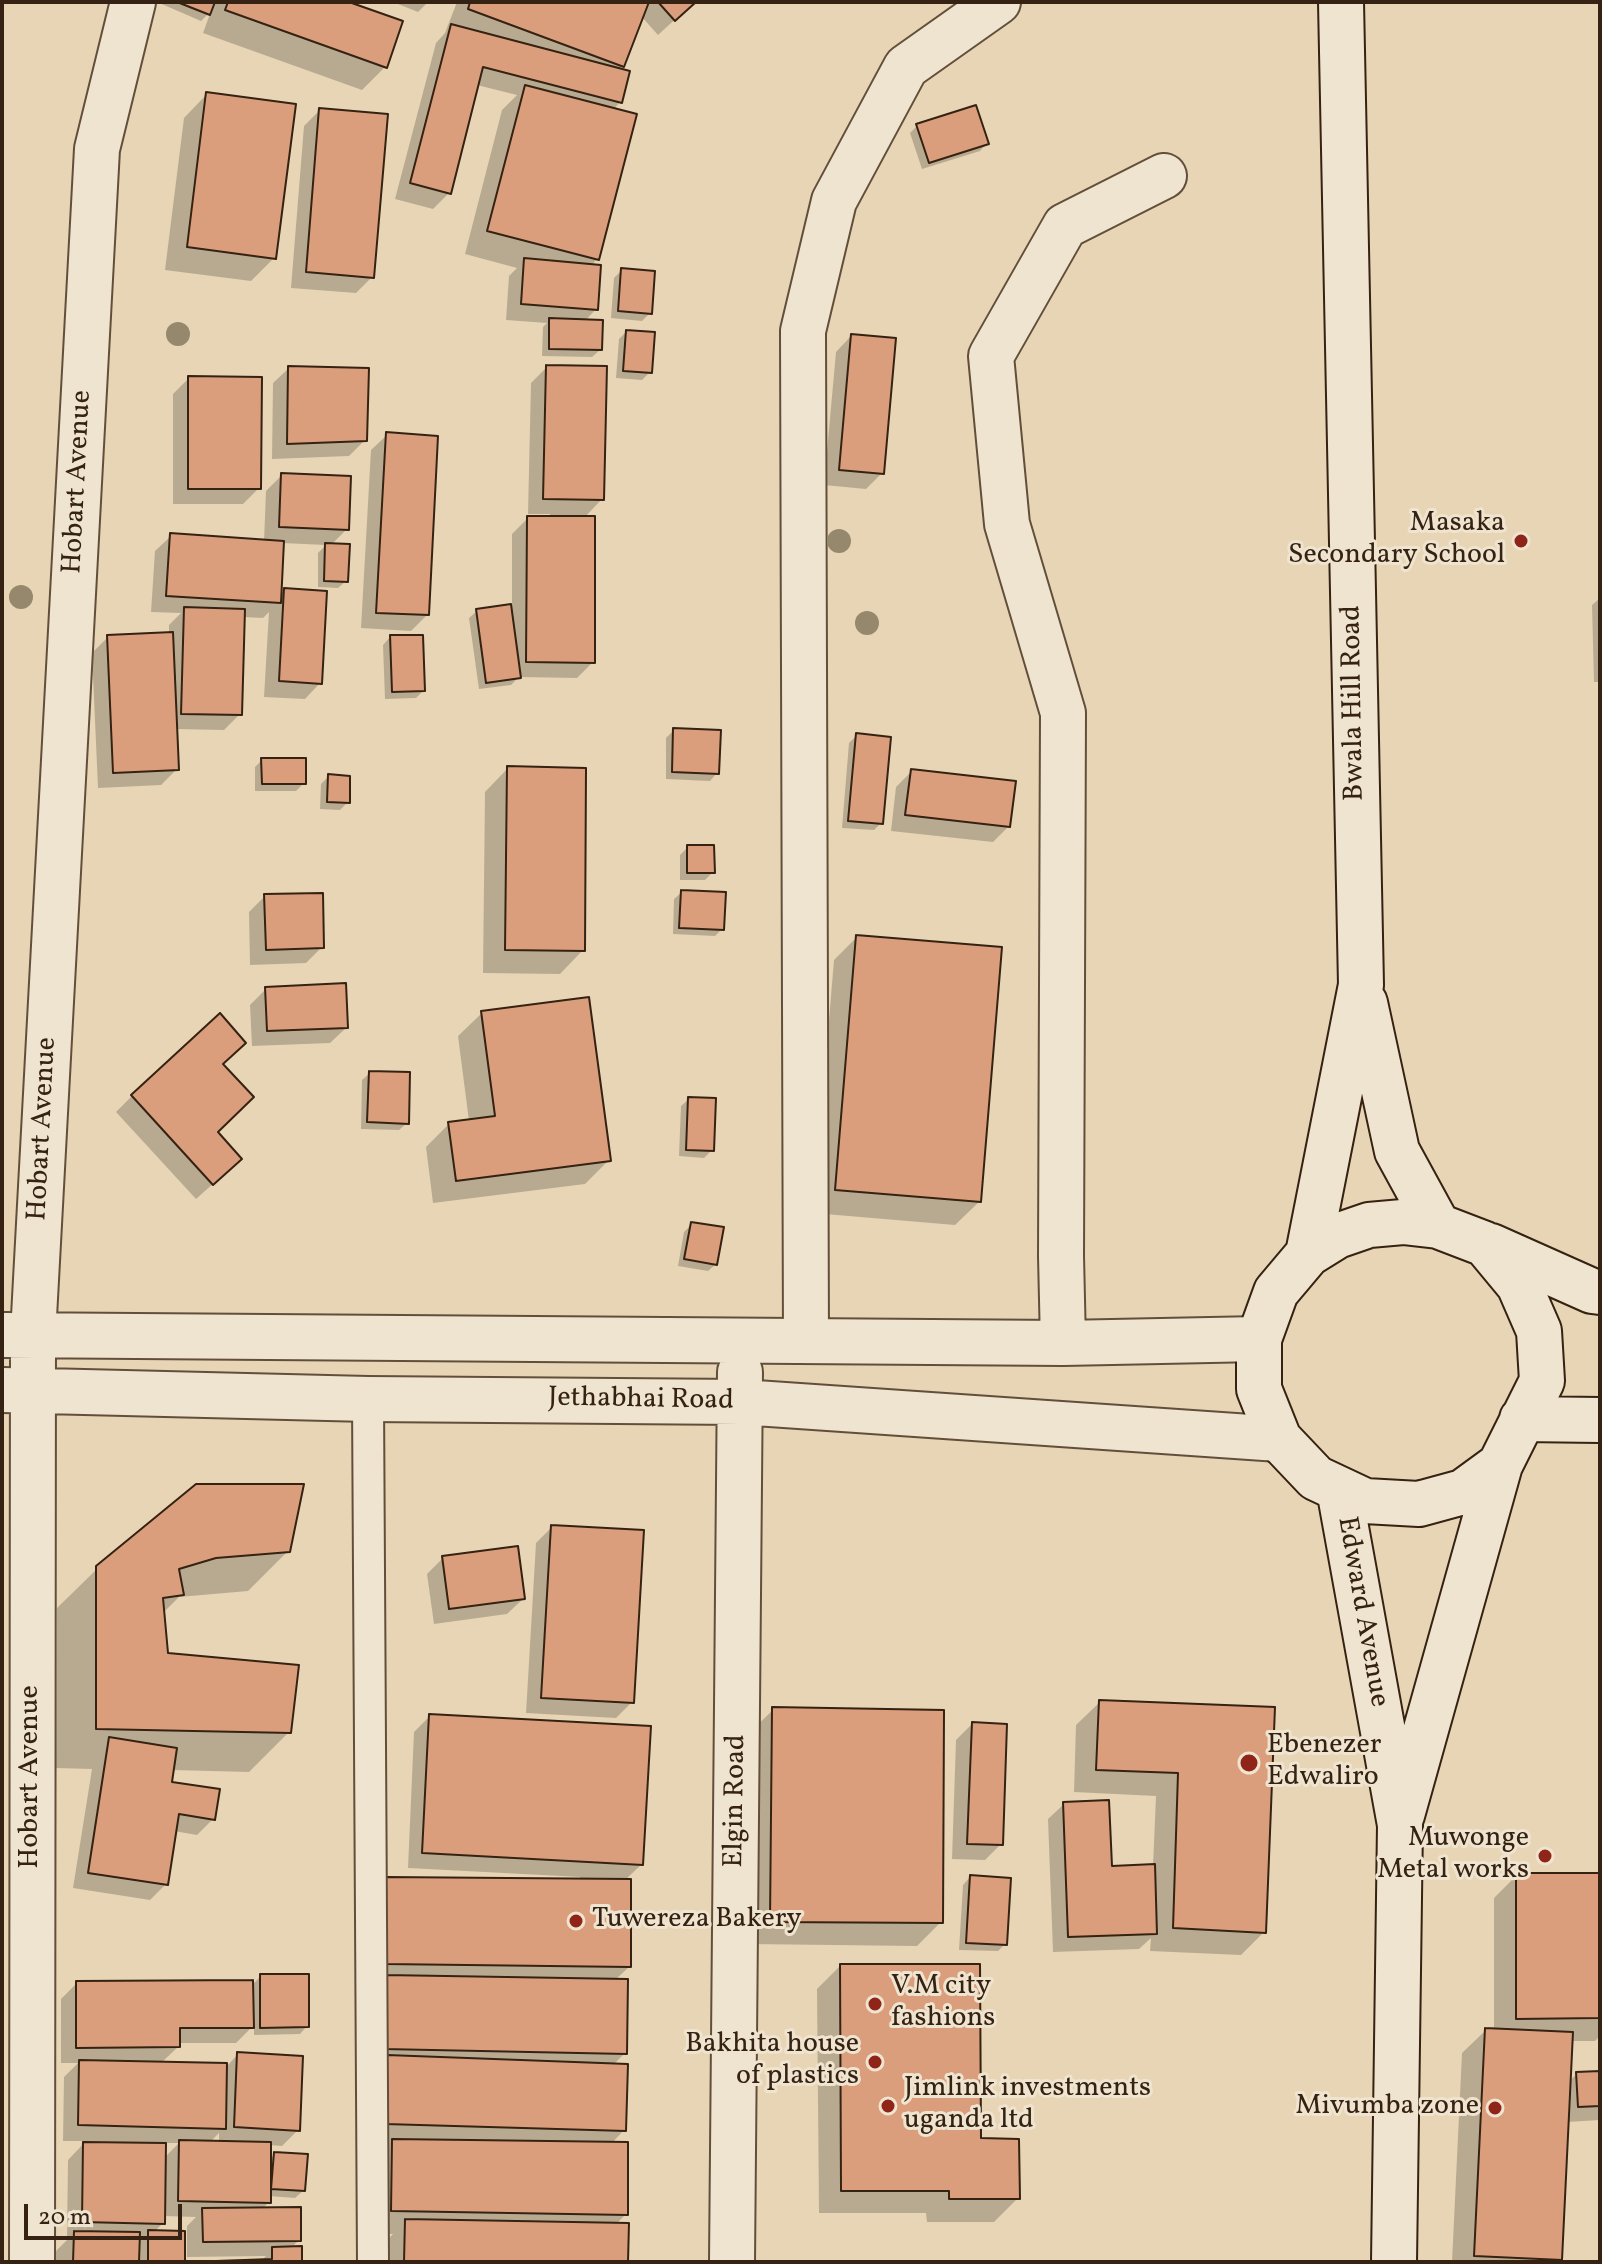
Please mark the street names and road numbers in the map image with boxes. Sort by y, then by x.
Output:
street label: Hobart Avenue [57,389,101,575]
street label: Bwala Hill Road [1336,605,1374,801]
street label: Hobart Avenue [22,1036,66,1222]
street label: Jethabhai Road [548,1383,734,1419]
street label: Edward Avenue [1328,1514,1394,1710]
street label: Hobart Avenue [15,1685,49,1869]
street label: Elgin Road [719,1734,755,1868]

